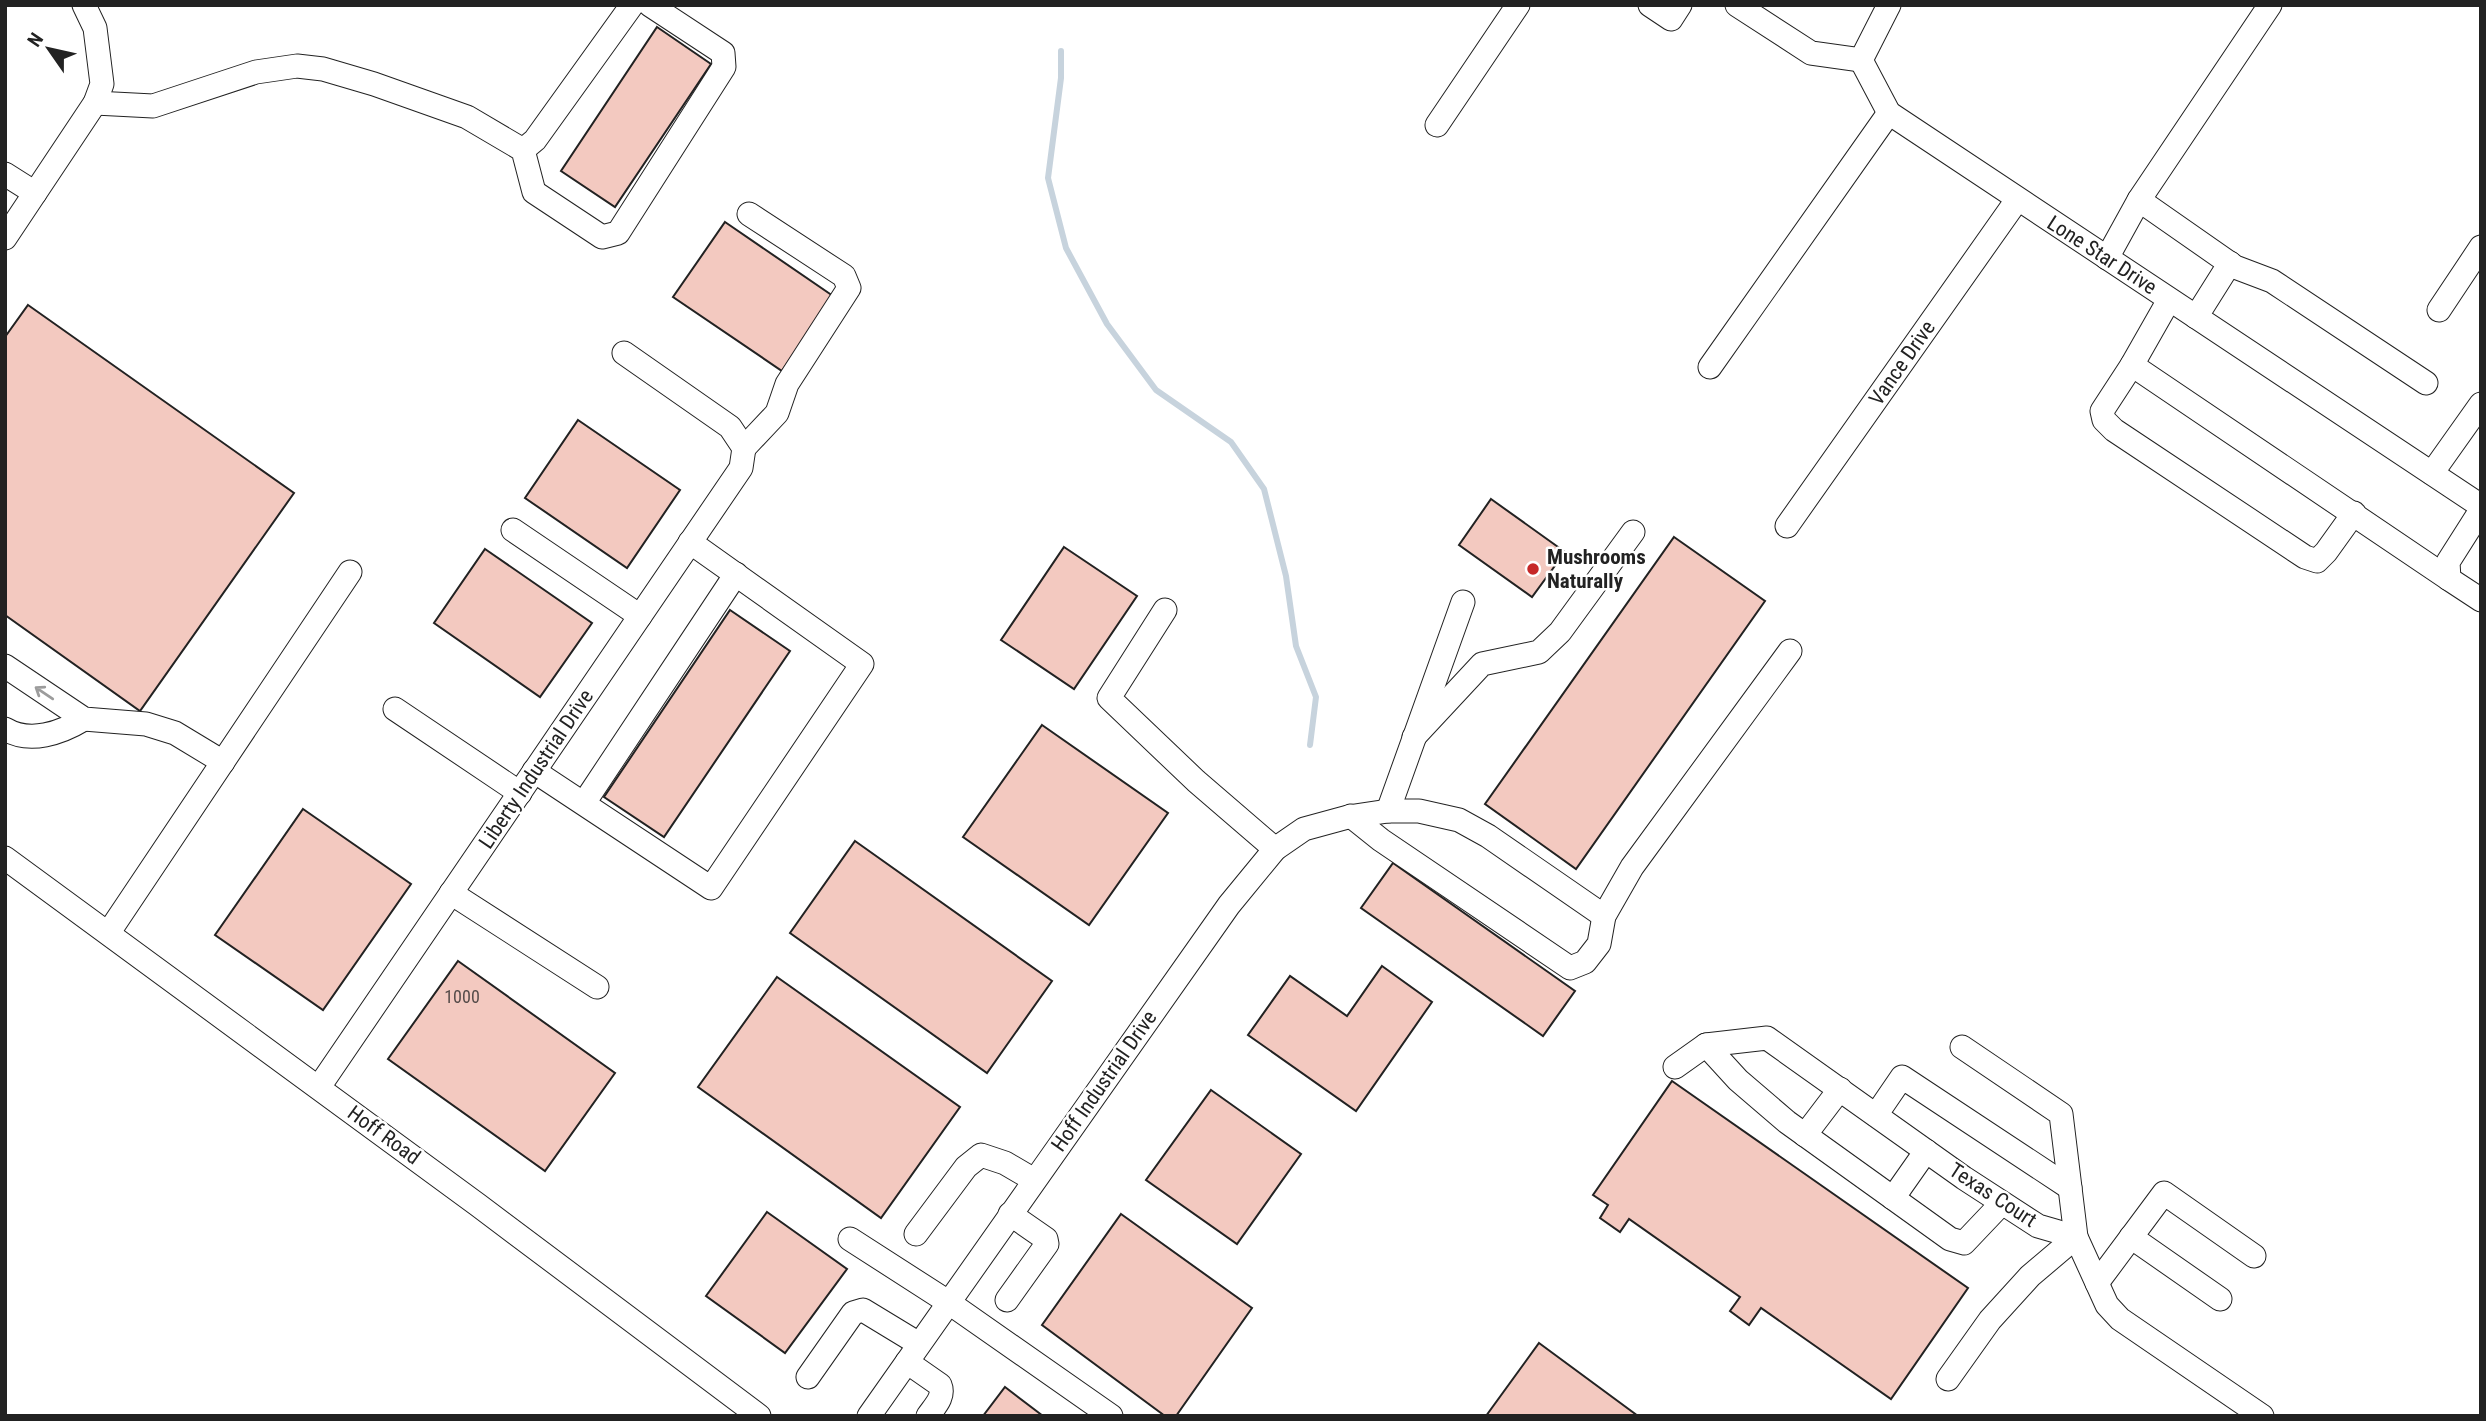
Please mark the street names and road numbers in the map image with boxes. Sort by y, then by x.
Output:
street label: Lone Star Drive [2043,211,2161,299]
street label: Vance Drive [1864,316,1940,410]
street label: Liberty Industrial Drive [474,685,598,853]
street label: Hoff Industrial Drive [1046,1006,1162,1156]
street label: Hoff Road [343,1101,425,1169]
street label: Texas Court [1945,1158,2041,1232]

